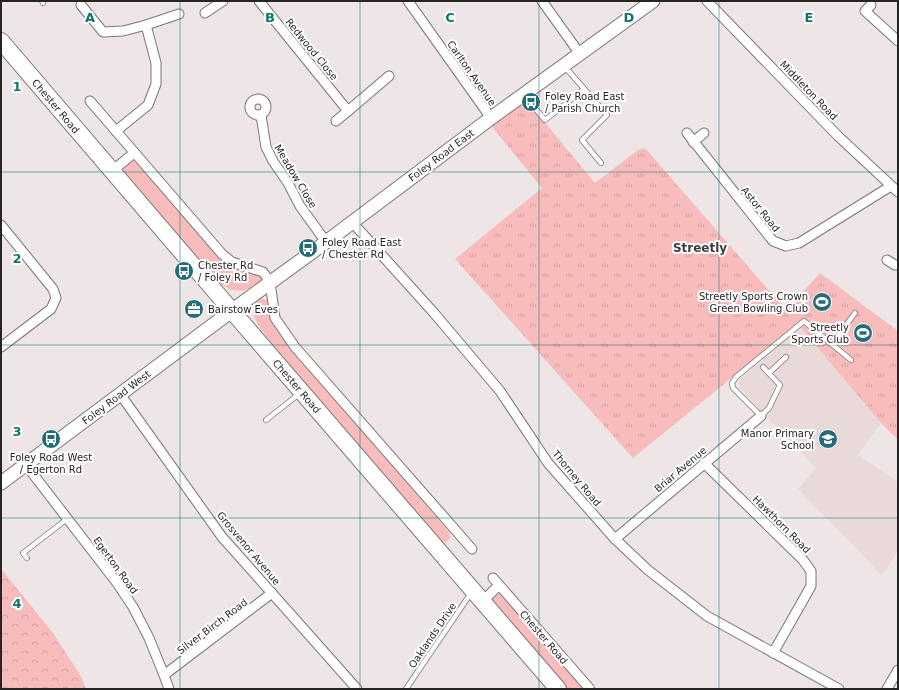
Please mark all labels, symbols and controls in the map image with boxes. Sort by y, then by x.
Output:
text: A [85,10,95,25]
text: B [265,10,275,25]
text: C [445,10,455,25]
text: D [624,10,635,25]
text: E [805,10,813,25]
street label: Redwood Close [283,16,340,82]
street label: Carlton Avenue [445,39,498,108]
street label: Middleton Road [778,59,840,122]
street label: Chester Road [30,77,81,136]
text: 1 [12,79,22,94]
bus stop icon: Foley Road East / Parish Church [520,91,542,113]
place label: Foley Road East / Parish Church [545,91,624,114]
street label: Foley Road East [406,127,476,184]
street label: Meadow Close [272,143,319,210]
street label: Astor Road [739,185,782,234]
bus stop icon: Foley Road East / Chester Rd [297,237,319,259]
place label: Foley Road East / Chester Rd [322,237,401,260]
district label: Streetly [673,241,727,255]
text: 2 [12,251,22,266]
bus stop icon: Chester Rd / Foley Rd [173,260,195,282]
place label: Chester Rd / Foley Rd [198,260,253,283]
place label: Streetly Sports Crown Green Bowling Club [699,291,808,314]
sports icon: Streetly Sports Crown Green Bowling Club [811,291,833,313]
office icon: Bairstow Eves [183,298,205,320]
place label: Bairstow Eves [208,304,278,315]
place label: Streetly Sports Club [791,322,849,345]
sports icon: Streetly Sports Club [852,322,874,344]
street label: Chester Road [270,357,323,415]
street label: Foley Road West [80,368,153,427]
text: 3 [12,424,22,439]
bus stop icon: Foley Road West / Egerton Rd [40,428,62,450]
place label: Manor Primary School [741,428,814,451]
school or university icon: Manor Primary School [817,428,839,450]
street label: Briar Avenue [652,444,708,494]
street label: Thorney Road [550,448,603,508]
place label: Foley Road West / Egerton Rd [10,452,92,475]
street label: Hawthorn Road [751,493,813,555]
street label: Grosvenor Avenue [215,510,282,587]
street label: Egerton Road [91,535,140,596]
text: 4 [12,596,22,611]
street label: Silver Birch Road [175,596,250,656]
street label: Oaklands Drive [406,601,458,670]
street label: Chester Road [517,608,570,666]

